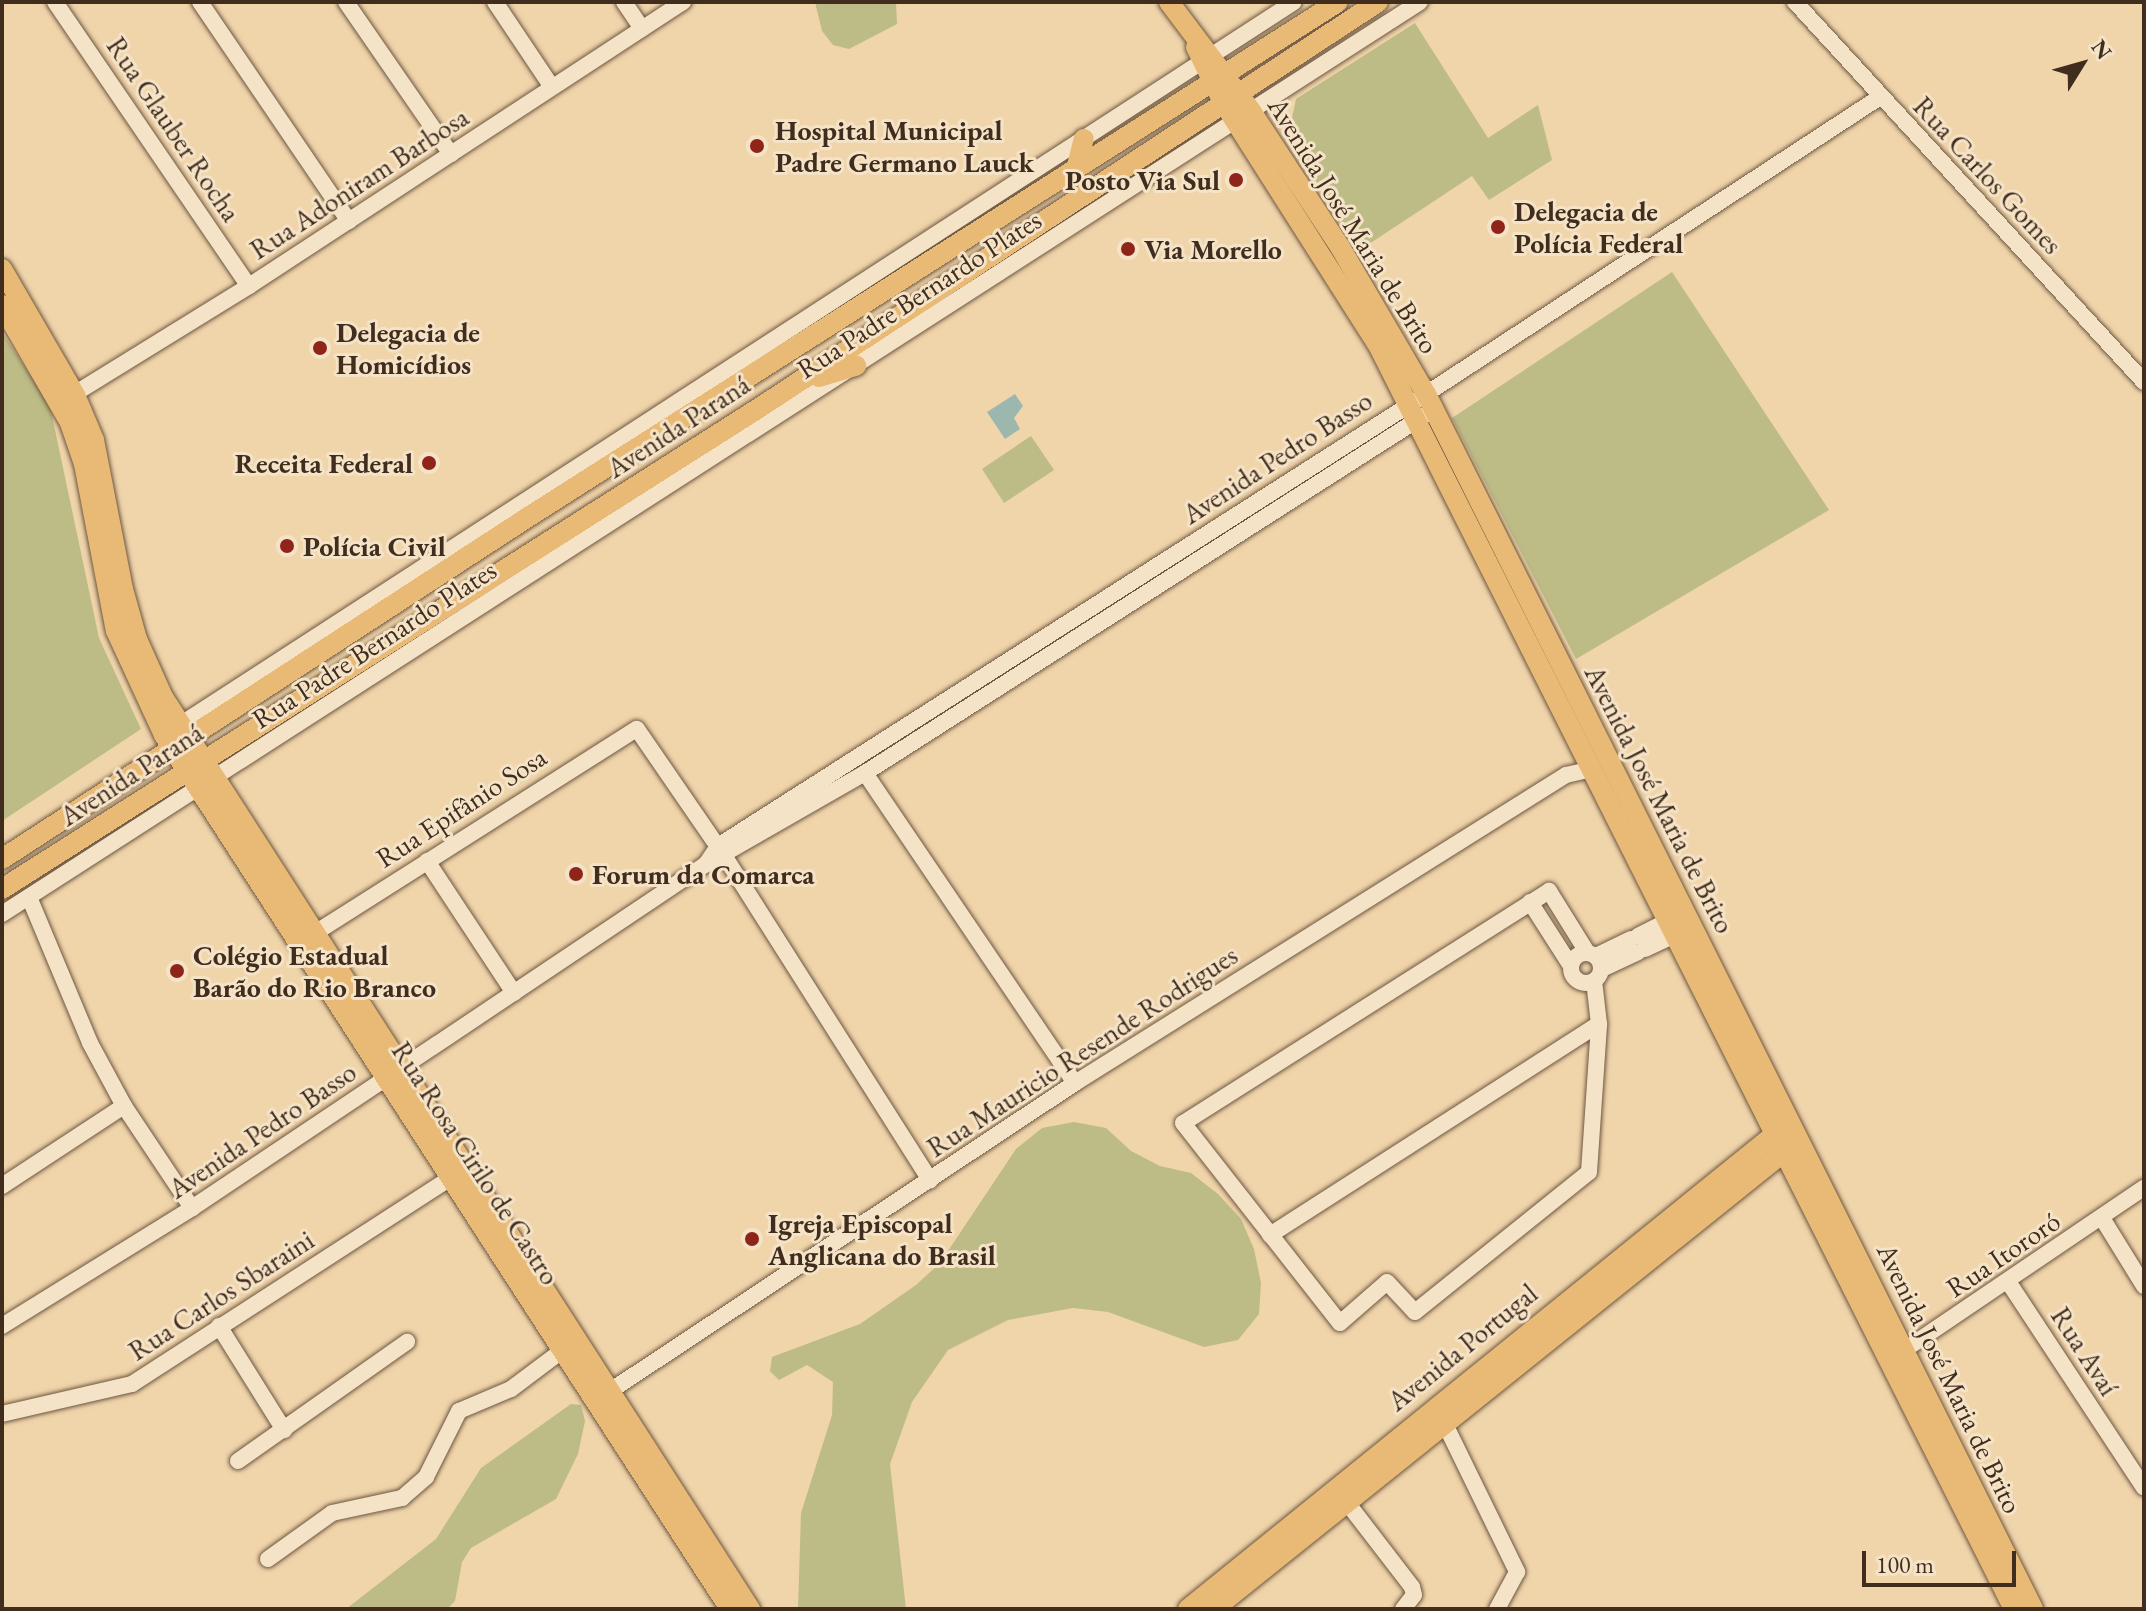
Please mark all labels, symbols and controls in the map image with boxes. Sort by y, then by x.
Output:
north arrow [2042,24,2122,104]
street label: Rua Glauber Rocha [100,30,248,228]
text: N [2085,33,2119,65]
street label: Rua Carlos Gomes [1906,89,2070,261]
street label: Avenida José Maria de Brito [1261,90,1447,360]
street label: Rua Adoniram Barbosa [243,100,475,266]
place label: Hospital Municipal Padre Germano Lauck [775,113,1034,179]
marker: Hospital Municipal Padre Germano Lauck [746,135,768,157]
place label: Posto Via Sul [1065,163,1220,197]
marker: Posto Via Sul [1227,171,1245,189]
place label: Delegacia de Polícia Federal [1514,194,1683,260]
street label: Rua Padre Bernardo Plates [791,202,1047,386]
marker: Delegacia de Polícia Federal [1489,218,1507,236]
place label: Via Morello [1144,232,1282,266]
marker: Via Morello [1119,240,1137,258]
place label: Delegacia de Homicídios [336,315,480,381]
marker: Delegacia de Homicídios [311,339,329,357]
street label: Avenida Paraná [600,367,756,485]
street label: Avenida Pedro Basso [1176,383,1378,531]
place label: Receita Federal [235,446,413,480]
marker: Receita Federal [420,454,438,472]
place label: Polícia Civil [303,529,446,563]
marker: Polícia Civil [278,537,296,555]
street label: Rua Padre Bernardo Plates [246,552,502,736]
street label: Avenida José Maria de Brito [1578,659,1742,939]
street label: Avenida Paraná [53,715,209,833]
street label: Rua Epifânio Sosa [370,739,552,875]
place label: Forum da Comarca [592,857,815,891]
marker: Forum da Comarca [567,865,585,883]
place label: Colégio Estadual Barão do Rio Branco [193,938,436,1004]
street label: Rua Mauricio Resende Rodrigues [920,938,1244,1164]
marker: Colégio Estadual Barão do Rio Branco [168,962,186,980]
street label: Rua Rosa Cirilo de Castro [385,1035,567,1291]
street label: Avenida Pedro Basso [162,1055,362,1205]
street label: Rua Itororó [1940,1204,2066,1304]
place label: Igreja Episcopal Anglicana do Brasil [768,1206,996,1272]
street label: Rua Carlos Sbaraini [122,1223,320,1367]
marker: Igreja Episcopal Anglicana do Brasil [743,1230,761,1248]
street label: Avenida José Maria de Brito [1870,1238,2030,1518]
street label: Avenida Portugal [1380,1276,1544,1418]
street label: Rua Avaí [2044,1300,2126,1402]
scale bar [1866,1535,2020,1585]
text: 100 m [1876,1549,1934,1580]

